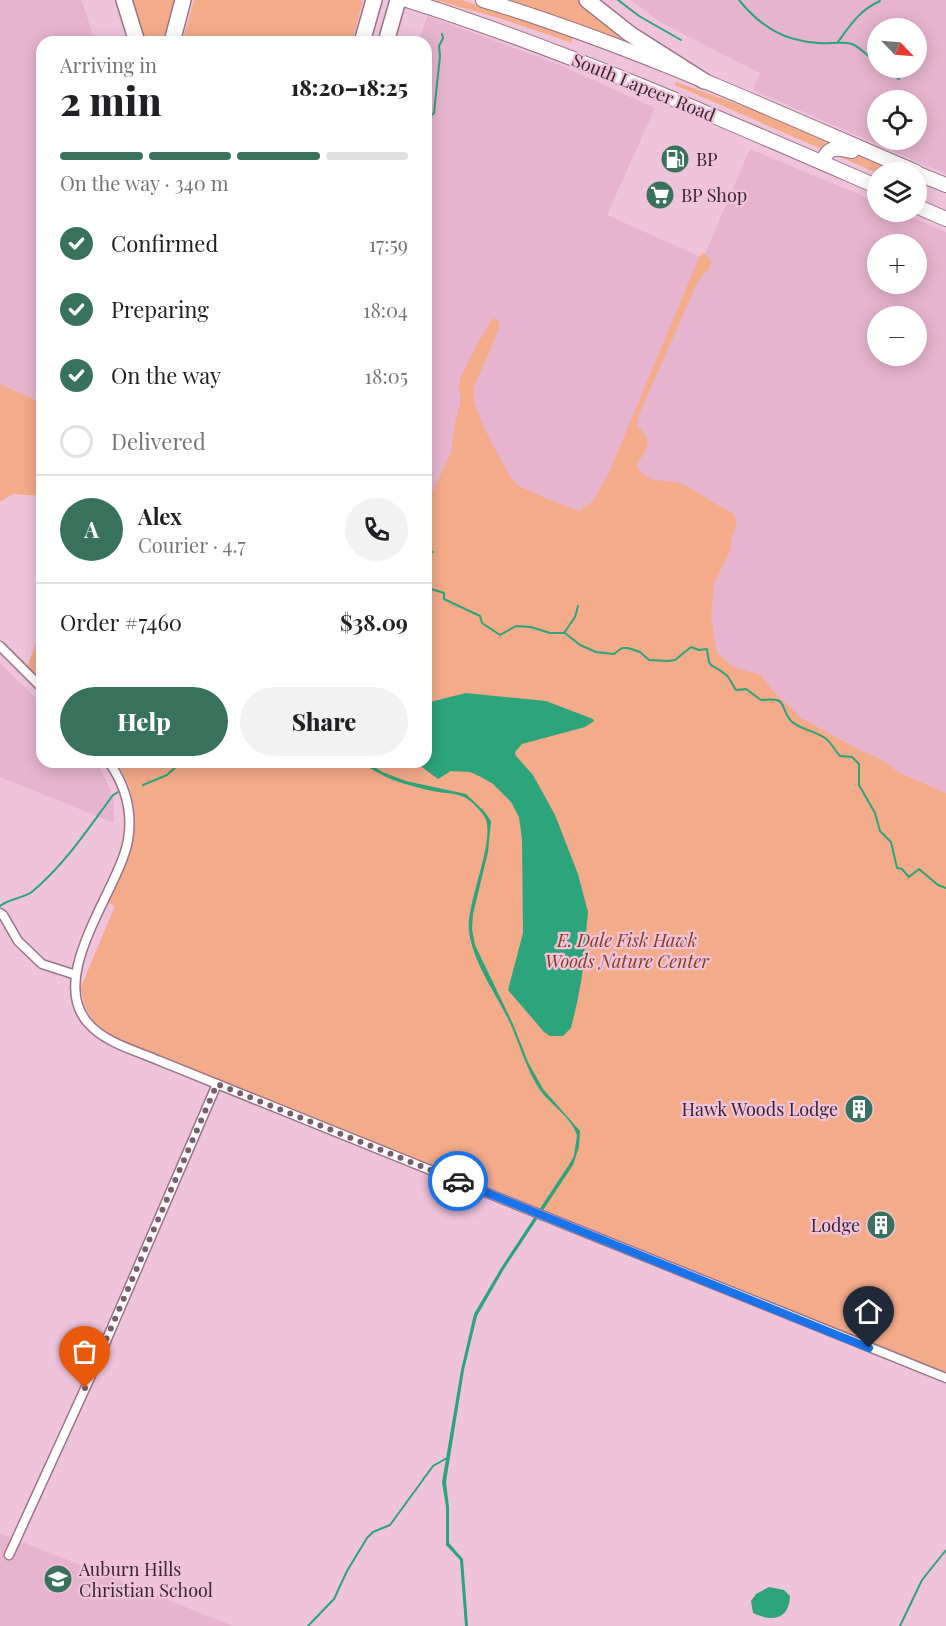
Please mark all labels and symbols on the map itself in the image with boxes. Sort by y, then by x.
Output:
north arrow [867,18,927,78]
street label: South Lapeer Road [569,47,720,127]
fuel station icon: BP [659,143,691,175]
place label: BP [696,147,718,171]
supermarket icon: BP Shop [644,179,676,211]
place label: BP Shop [681,183,747,207]
park label: E. Dale Fisk Hawk Woods Nature Center [545,928,710,973]
building icon: Hawk Woods Lodge [843,1093,875,1125]
place label: Hawk Woods Lodge [682,1097,838,1121]
courier [428,1151,488,1211]
building icon: Lodge [865,1209,897,1241]
place label: Lodge [811,1213,860,1237]
pin [843,1286,894,1348]
pin [59,1326,110,1388]
place label: Auburn Hills Christian School [78,1557,213,1602]
school or university icon: Auburn Hills Christian School [42,1563,74,1595]

